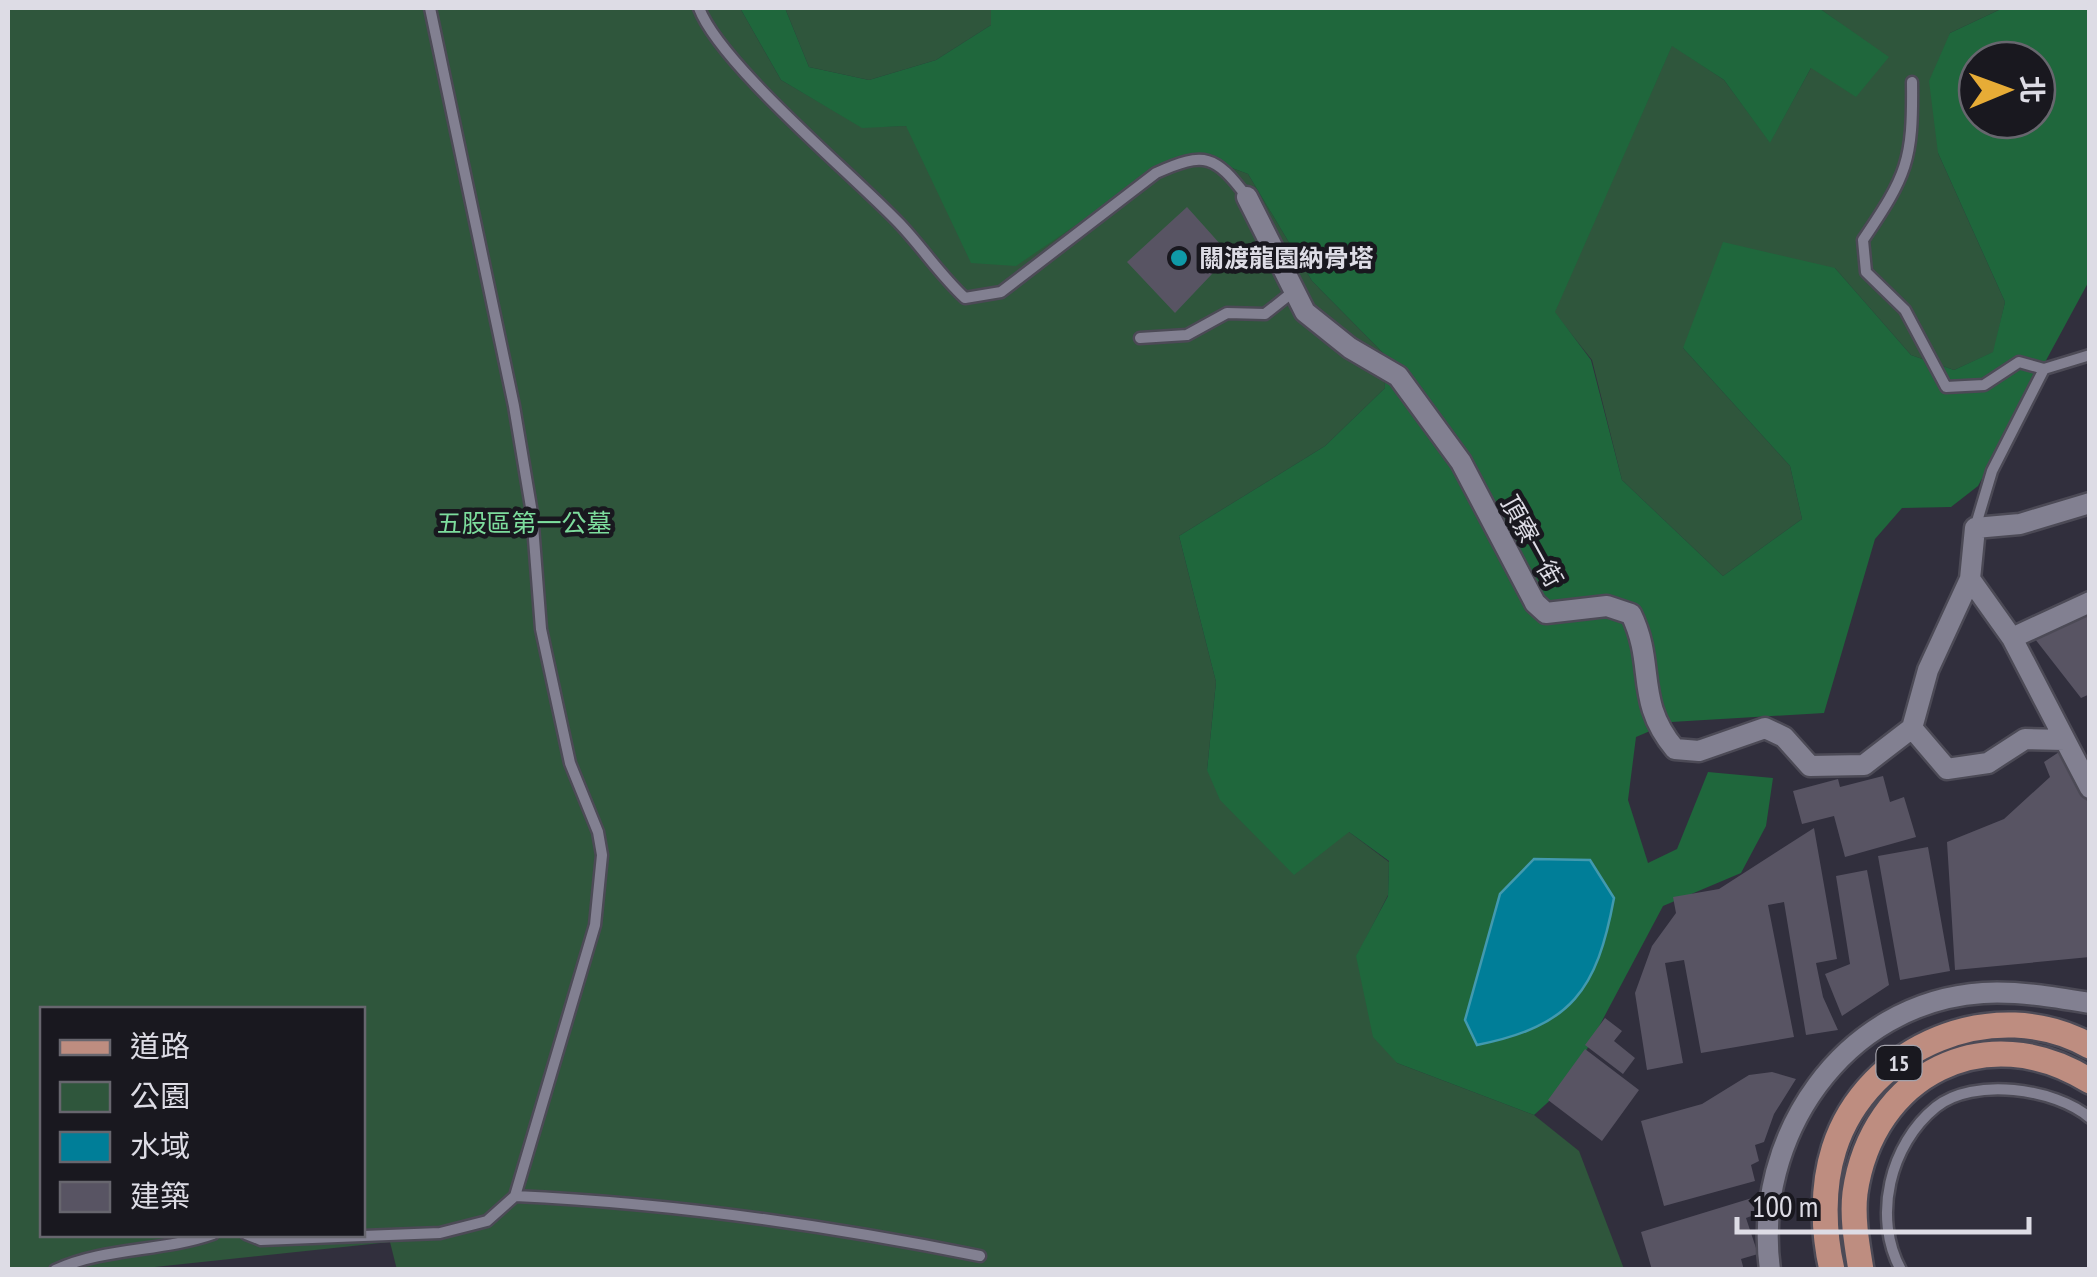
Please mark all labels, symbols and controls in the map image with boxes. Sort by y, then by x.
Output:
north arrow [1957,40,2057,140]
text: 北 [2014,75,2051,104]
place label: 關渡龍園納骨塔 [1199,242,1374,274]
marker: 關渡龍園納骨塔 [1168,247,1190,269]
street label: 頂寮一街 [1494,490,1570,592]
park label: 五股區第一公墓 [436,507,612,539]
legend [40,1007,365,1237]
text: 道路 [130,1026,190,1065]
road number: 15 [1876,1046,1922,1080]
text: 公園 [130,1076,190,1115]
text: 水域 [130,1126,190,1165]
scale bar [1737,1172,2030,1234]
text: 建築 [130,1176,190,1215]
text: 100 m [1752,1186,1818,1225]

